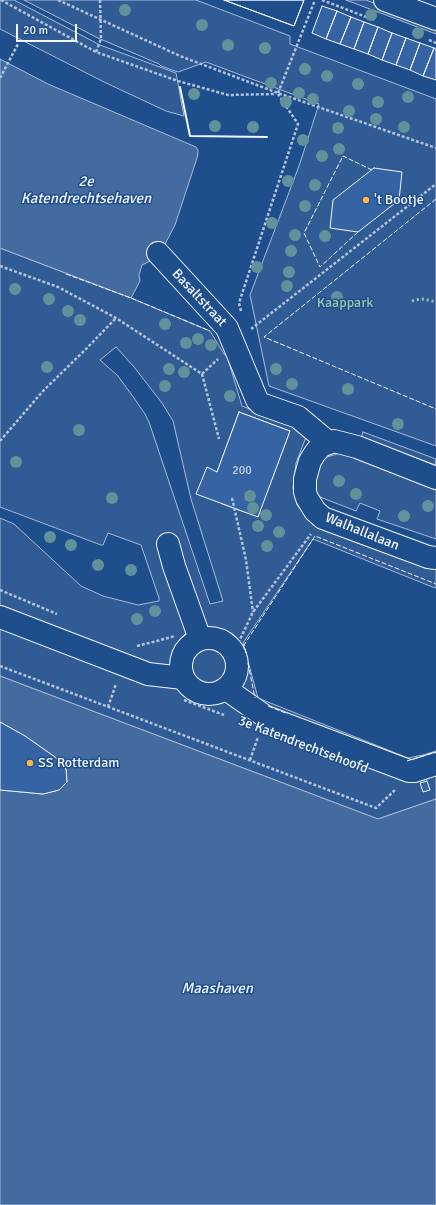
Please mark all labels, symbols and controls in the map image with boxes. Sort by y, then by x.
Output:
scale bar [18,16,79,42]
text: 20 m [23,23,48,38]
water label: 2e Katendrechtsehaven [21,173,151,208]
place label: 't Bootje [374,192,424,208]
marker: 't Bootje [361,195,371,205]
street label: Basaltstraat [168,266,230,330]
park label: Kaappark [317,295,373,311]
house number: 200 [232,464,252,478]
street label: Walhallalaan [322,510,402,554]
street label: 3e Katendrechtsehoofd [236,712,370,778]
place label: SS Rotterdam [38,755,119,771]
marker: SS Rotterdam [25,758,35,768]
water label: Maashaven [181,980,253,998]

